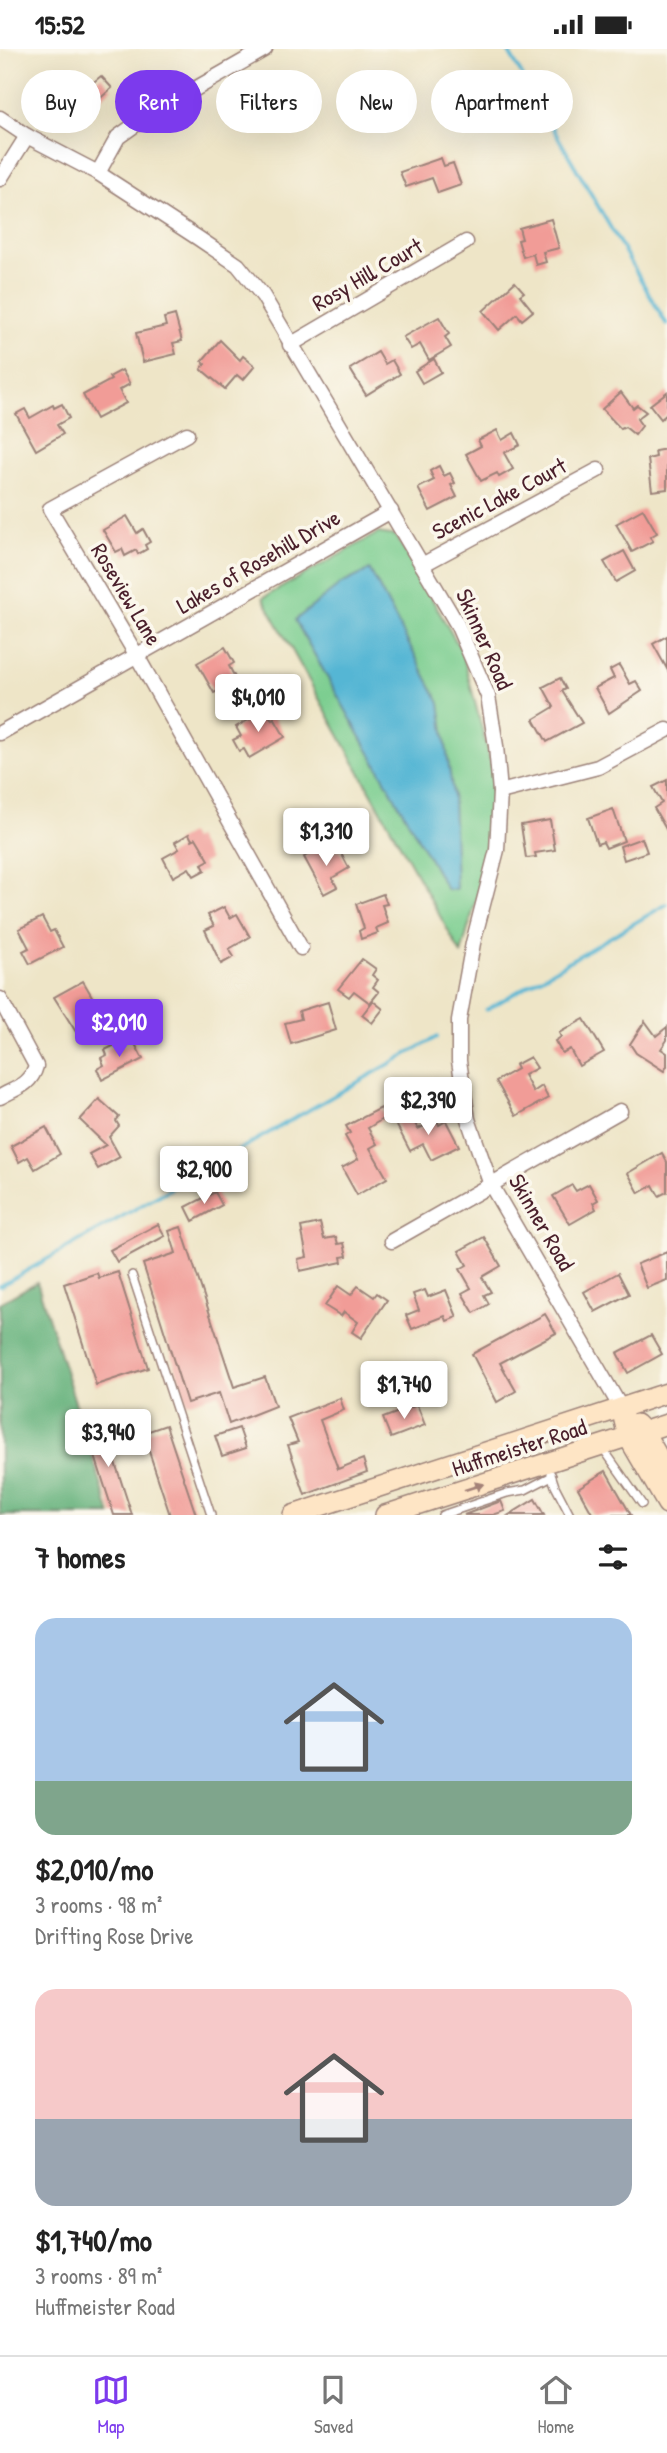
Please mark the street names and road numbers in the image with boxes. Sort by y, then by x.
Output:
street label: Rosy Hill Court [306,229,429,318]
street label: Scenic Lake Court [426,449,572,546]
street label: Lakes of Rosehill Drive [170,502,346,620]
street label: Roseview Lane [84,537,170,651]
street label: Skinner Road [449,584,521,694]
street label: Skinner Road [502,1168,582,1276]
street label: Huffmeister Road [448,1411,590,1483]

